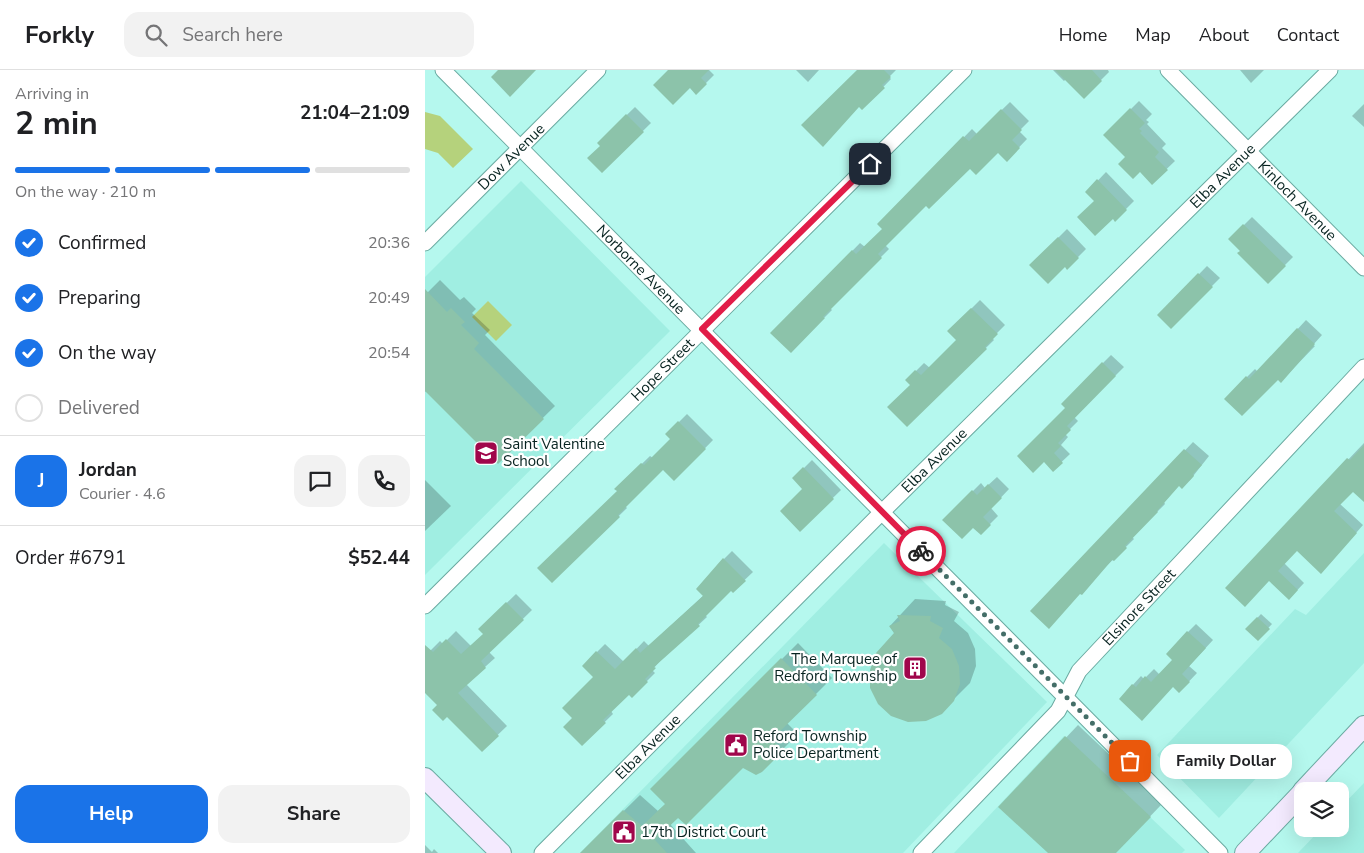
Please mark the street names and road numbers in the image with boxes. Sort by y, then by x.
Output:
street label: Dow Avenue [473,119,549,195]
street label: Elba Avenue [1185,139,1260,213]
street label: Kinloch Avenue [1254,157,1341,245]
street label: Norborne Avenue [592,220,690,319]
street label: Hope Street [627,333,699,406]
street label: Elba Avenue [897,423,972,497]
street label: Elsinore Street [1098,564,1180,650]
street label: Elba Avenue [611,710,685,784]

